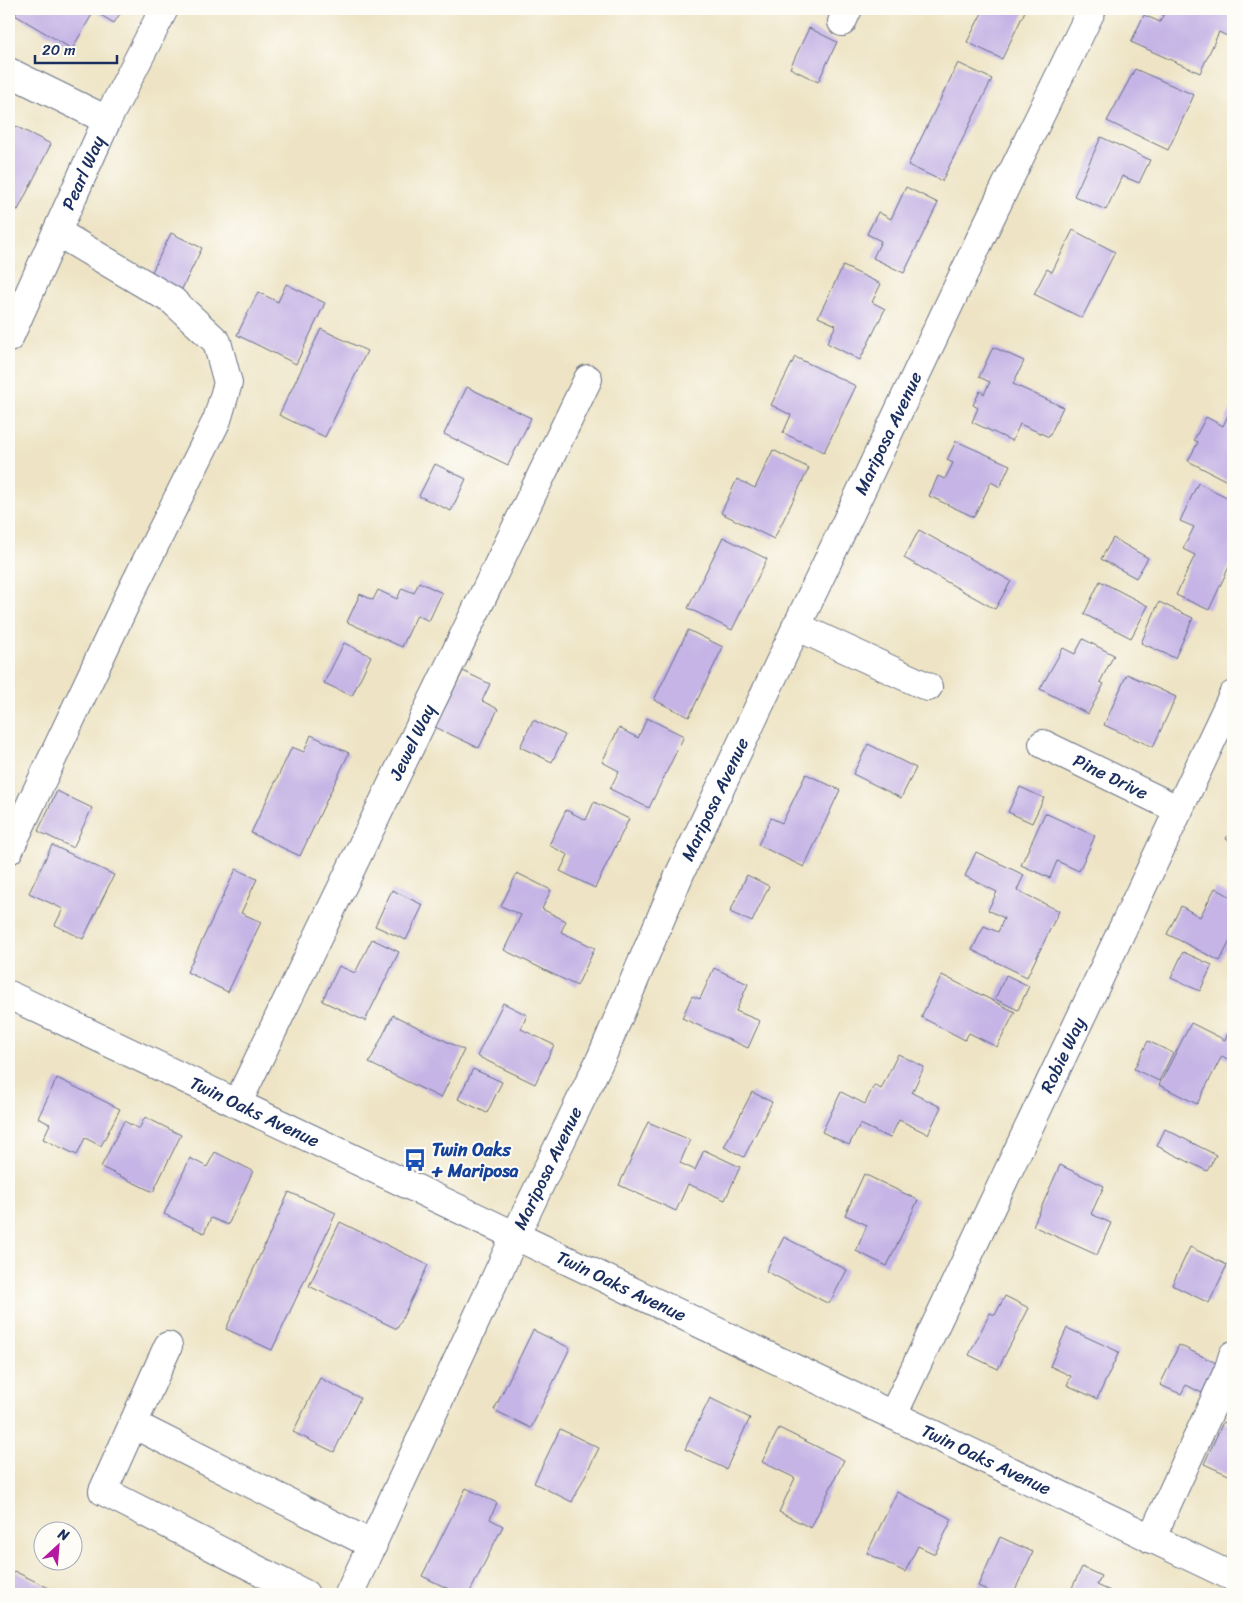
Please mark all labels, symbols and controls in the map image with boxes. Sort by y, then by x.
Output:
scale bar [35,32,118,64]
text: 20 m [42,37,76,63]
street label: Pearl Way [52,130,114,215]
street label: Mariposa Avenue [845,366,931,501]
street label: Jewel Way [380,698,445,787]
street label: Mariposa Avenue [672,732,758,867]
street label: Pine Drive [1067,745,1154,809]
street label: Robie Way [1031,1011,1095,1098]
street label: Twin Oaks Avenue [184,1067,325,1157]
street label: Mariposa Avenue [504,1101,591,1235]
place label: Twin Oaks + Mariposa [431,1134,519,1187]
bus stop icon: Twin Oaks + Mariposa [402,1147,428,1173]
street label: Twin Oaks Avenue [551,1241,692,1331]
street label: Twin Oaks Avenue [916,1415,1057,1504]
north arrow [32,1520,82,1570]
text: N [53,1521,74,1548]

